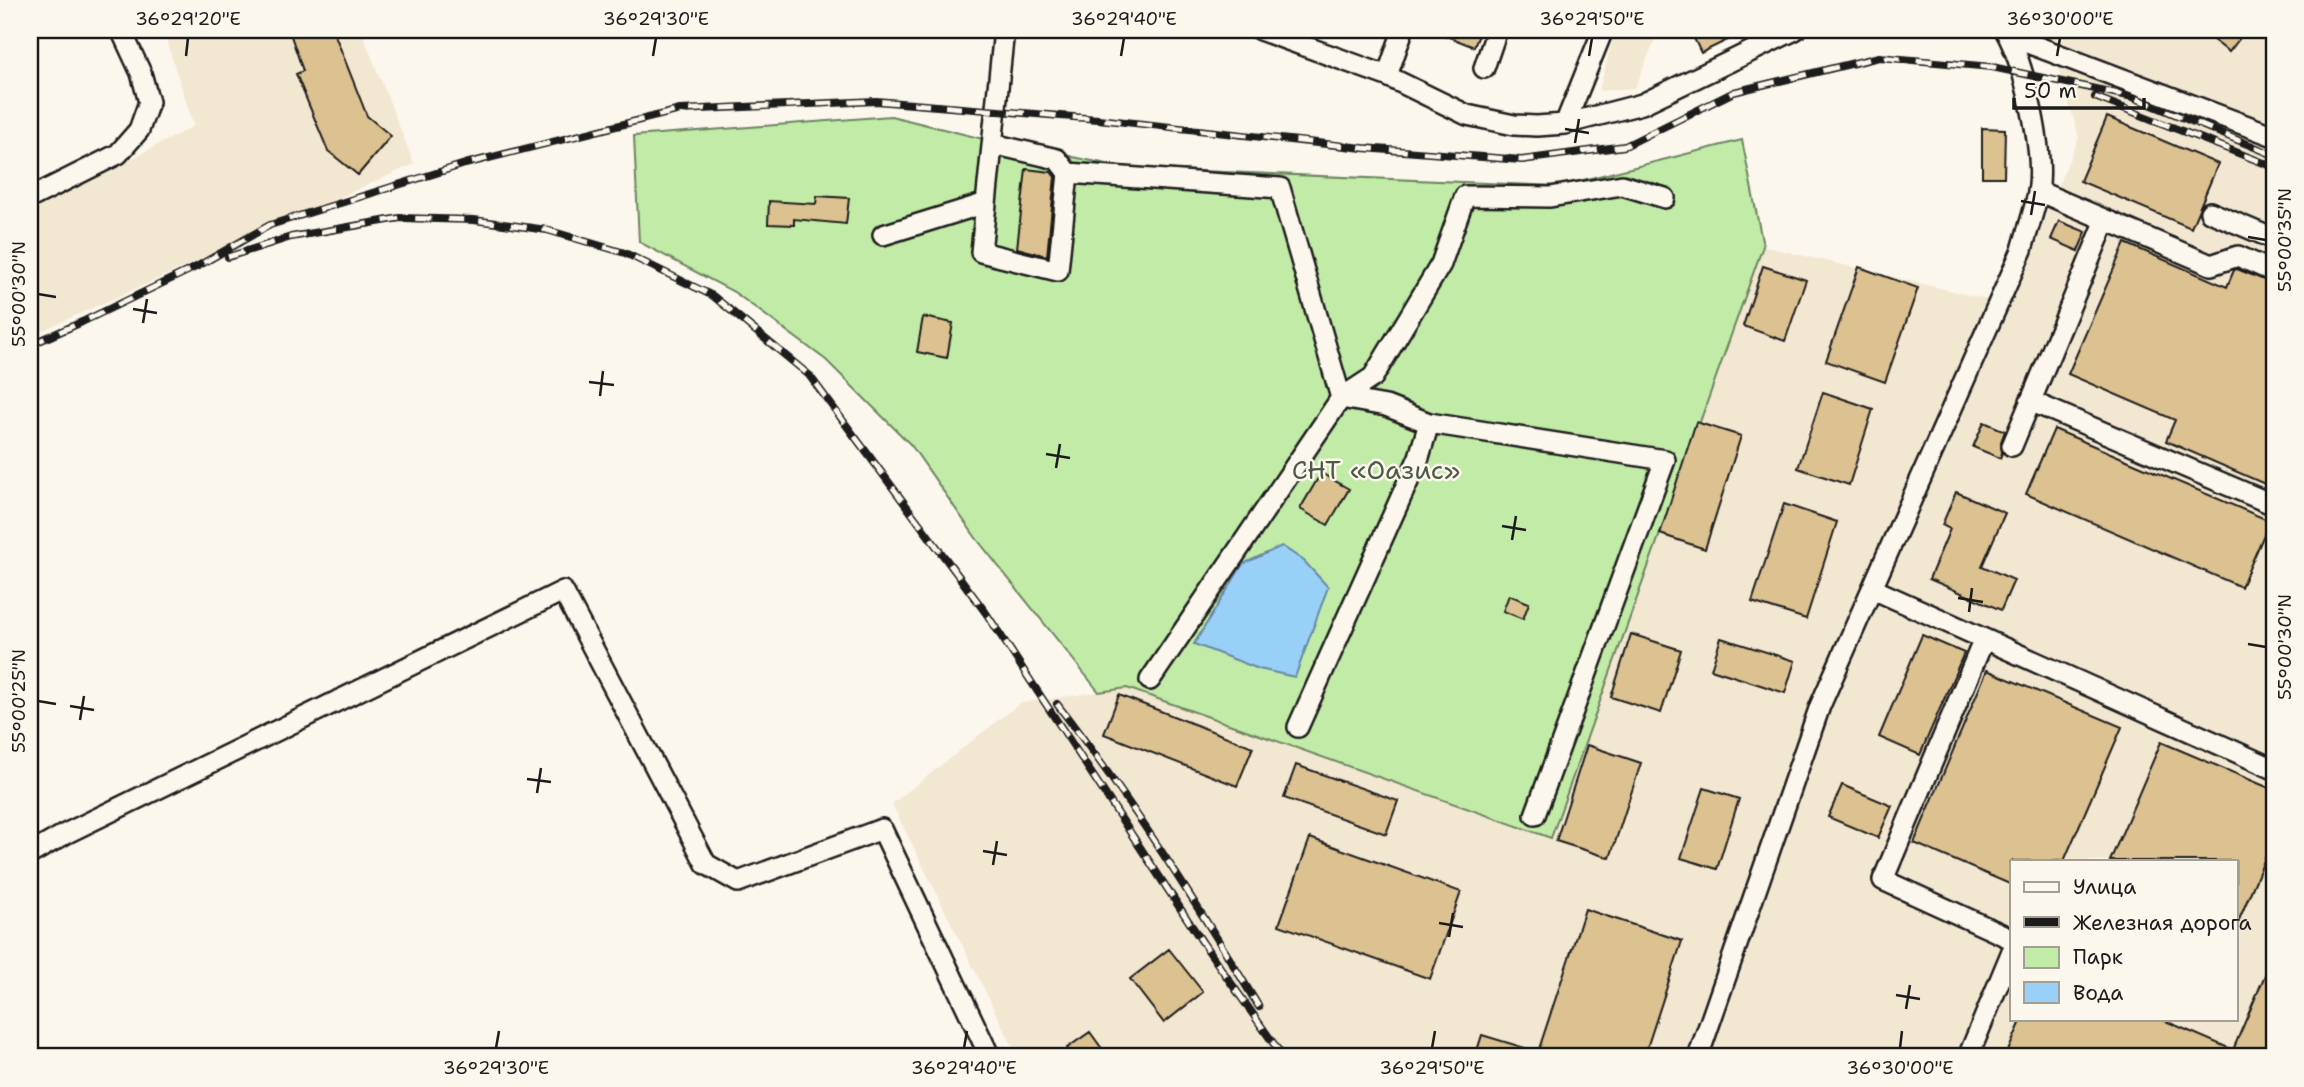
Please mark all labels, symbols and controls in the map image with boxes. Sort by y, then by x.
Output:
text: 36°29'20"E [135,7,241,31]
text: 36°29'30"E [603,7,709,31]
text: 36°29'40"E [1071,7,1177,31]
text: 36°29'50"E [1540,7,1644,31]
text: 36°30'00"E [2007,7,2113,31]
scale bar [2014,66,2143,110]
text: 50 m [2024,77,2077,105]
text: 55°00'35"N [2273,188,2297,292]
text: 55°00'30"N [7,241,31,347]
park label: СНТ «Оазис» [1292,452,1460,487]
text: 55°00'30"N [2273,594,2297,700]
text: 55°00'25"N [7,649,31,753]
legend [2010,860,2238,1020]
text: Улица [2073,873,2136,901]
text: Железная дорога [2073,909,2252,937]
text: Парк [2073,943,2123,971]
text: Вода [2073,979,2123,1007]
text: 36°29'30"E [443,1056,549,1080]
text: 36°29'40"E [911,1056,1017,1080]
text: 36°29'50"E [1380,1056,1484,1080]
text: 36°30'00"E [1847,1056,1953,1080]

